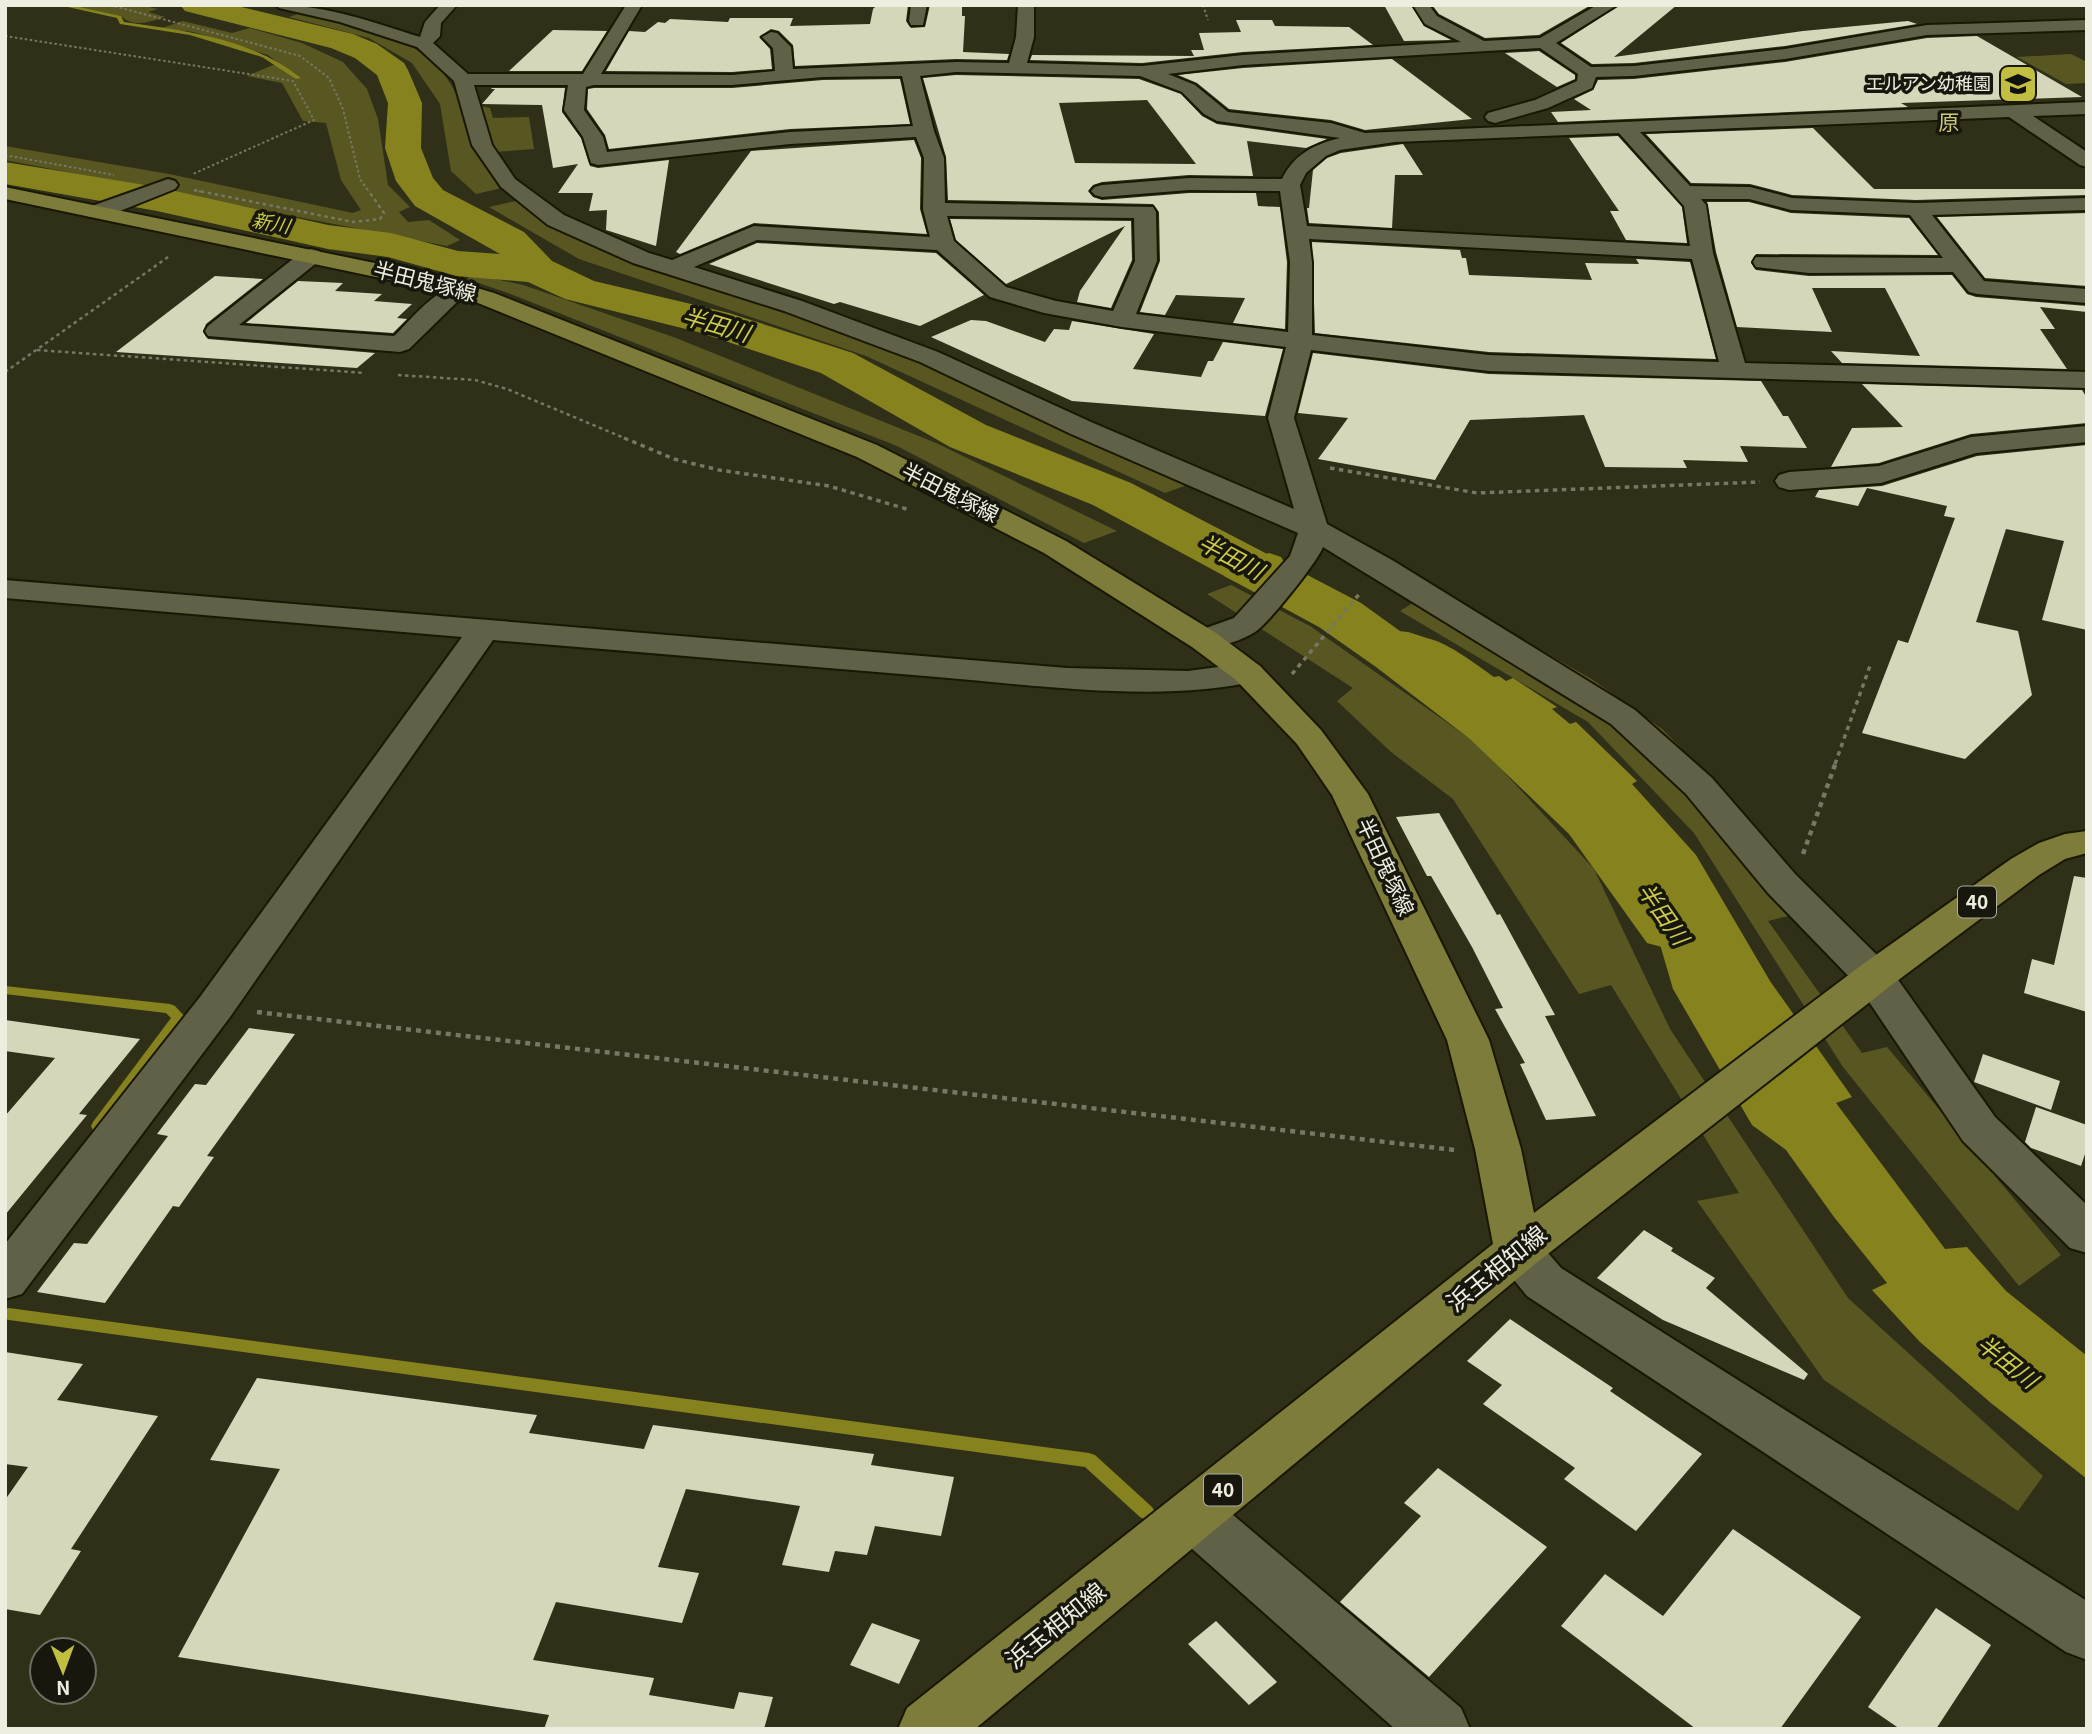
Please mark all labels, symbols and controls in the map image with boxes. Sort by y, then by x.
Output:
school or university icon: エルアン幼稚園 [1997,63,2039,105]
place label: エルアン幼稚園 [1866,69,1991,95]
district label: 原 [1939,106,1960,136]
water label: 新川 [250,205,294,239]
street label: 半田鬼塚線 [371,253,480,307]
water label: 半田川 [679,297,757,350]
street label: 半田鬼塚線 [897,454,1004,528]
water label: 半田川 [1193,524,1273,588]
street label: 半田鬼塚線 [1351,812,1423,920]
water label: 半田川 [1631,875,1700,953]
road number: 40 [1958,887,1996,918]
street label: 浜玉相知線 [1438,1216,1553,1318]
water label: 半田川 [1971,1326,2048,1397]
road number: 40 [1204,1474,1242,1506]
street label: 浜玉相知線 [997,1573,1112,1675]
north arrow [28,1636,98,1706]
text: N [56,1676,71,1703]

